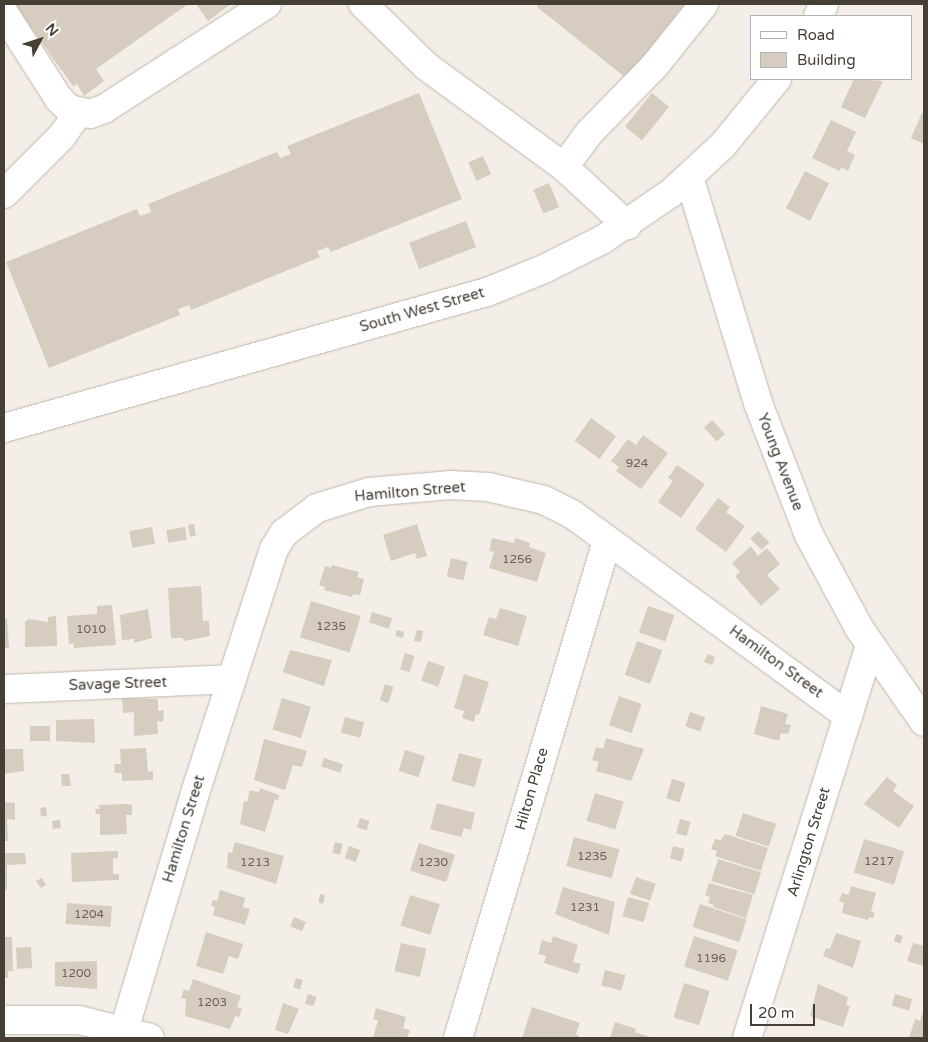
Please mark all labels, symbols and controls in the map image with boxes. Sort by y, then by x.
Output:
north arrow [15,15,65,65]
legend [750,15,913,80]
text: N [42,20,62,40]
text: Road [797,26,835,44]
text: Building [797,51,856,69]
street label: South West Street [358,284,486,336]
street label: Young Avenue [753,411,807,513]
house number: 924 [626,457,648,471]
street label: Hamilton Street [354,478,466,506]
house number: 1256 [502,553,532,567]
house number: 1235 [316,620,346,634]
street label: Hamilton Street [726,622,826,702]
house number: 1010 [76,623,106,637]
street label: Savage Street [68,673,168,695]
street label: Hilton Place [512,746,552,832]
street label: Hamilton Street [159,773,209,885]
street label: Arlington Street [784,785,834,899]
house number: 1235 [577,850,607,864]
house number: 1217 [864,855,894,869]
house number: 1213 [240,856,270,870]
house number: 1230 [418,856,448,870]
house number: 1231 [570,901,600,915]
house number: 1204 [74,908,104,922]
house number: 1196 [696,952,726,966]
house number: 1200 [61,967,91,981]
scale bar [753,994,818,1026]
house number: 1203 [197,996,227,1010]
text: 20 m [758,1004,795,1022]

